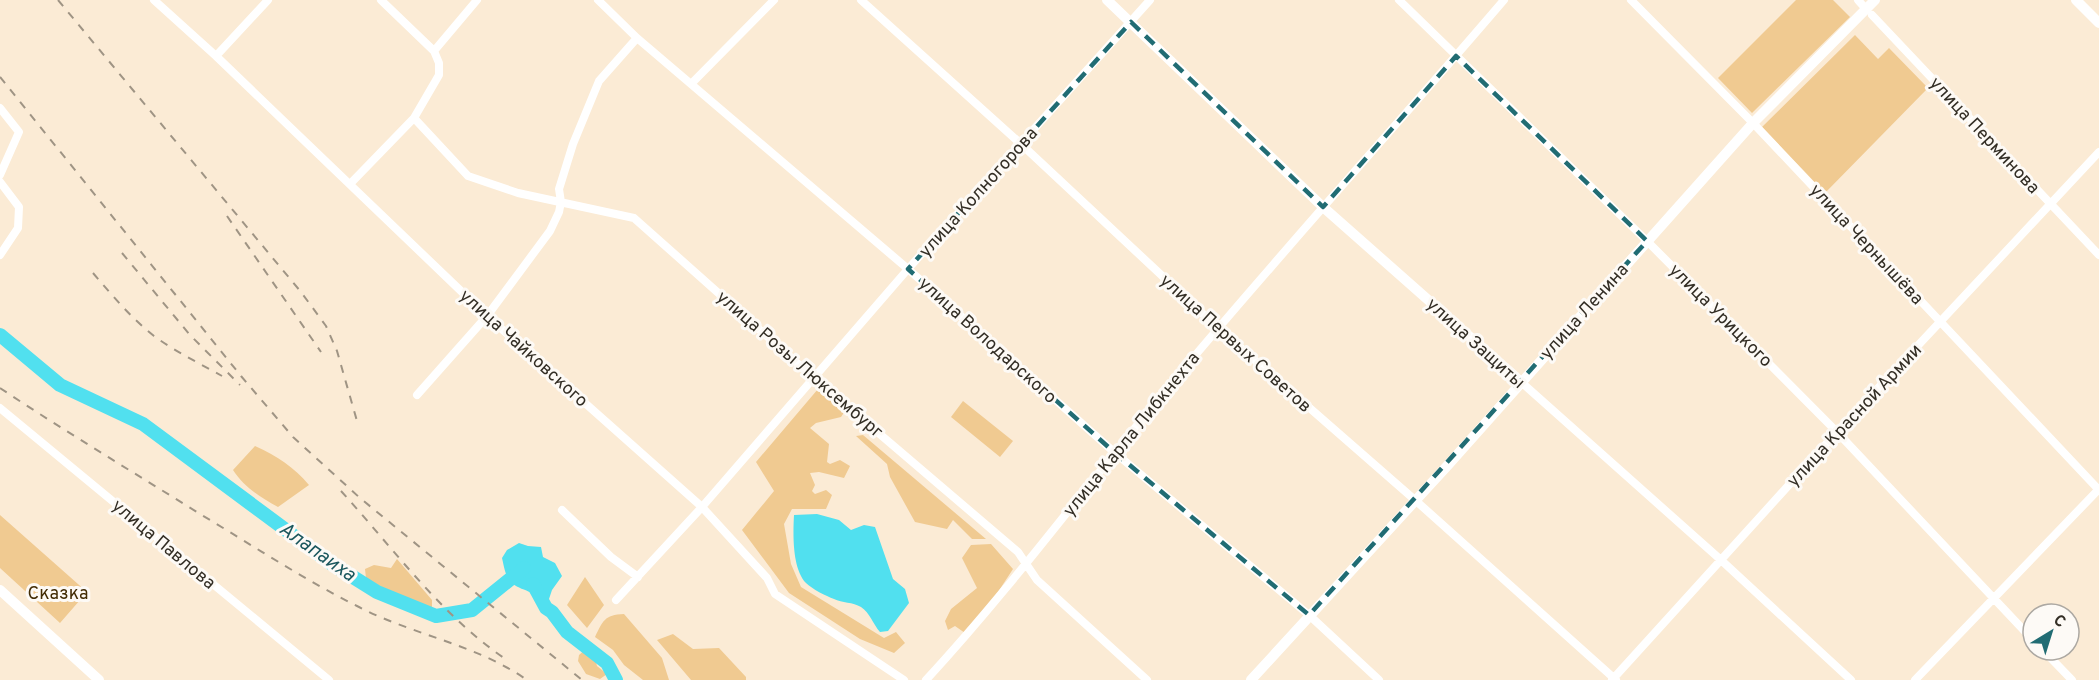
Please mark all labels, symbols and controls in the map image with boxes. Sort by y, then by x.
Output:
street label: улица Перминова [1924,73,2044,199]
street label: улица Колногорова [915,123,1044,263]
street label: улица Чернышёва [1804,180,1928,310]
street label: улица Ленина [1536,259,1634,365]
street label: улица Урицкого [1663,259,1777,373]
street label: улица Первых Советов [1154,270,1316,418]
street label: улица Володарского [913,273,1061,409]
street label: улица Чайковского [454,285,592,413]
street label: улица Розы Люксембург [711,286,887,444]
street label: улица Защиты [1421,294,1529,395]
street label: улица Красной Армии [1783,339,1928,493]
street label: улица Карла Либкнехта [1059,348,1206,522]
street label: улица Павлова [106,495,220,595]
water label: Алапаиха [273,517,361,589]
park label: Сказка [28,583,88,606]
north arrow [2021,602,2081,662]
text: С [2049,611,2069,633]

